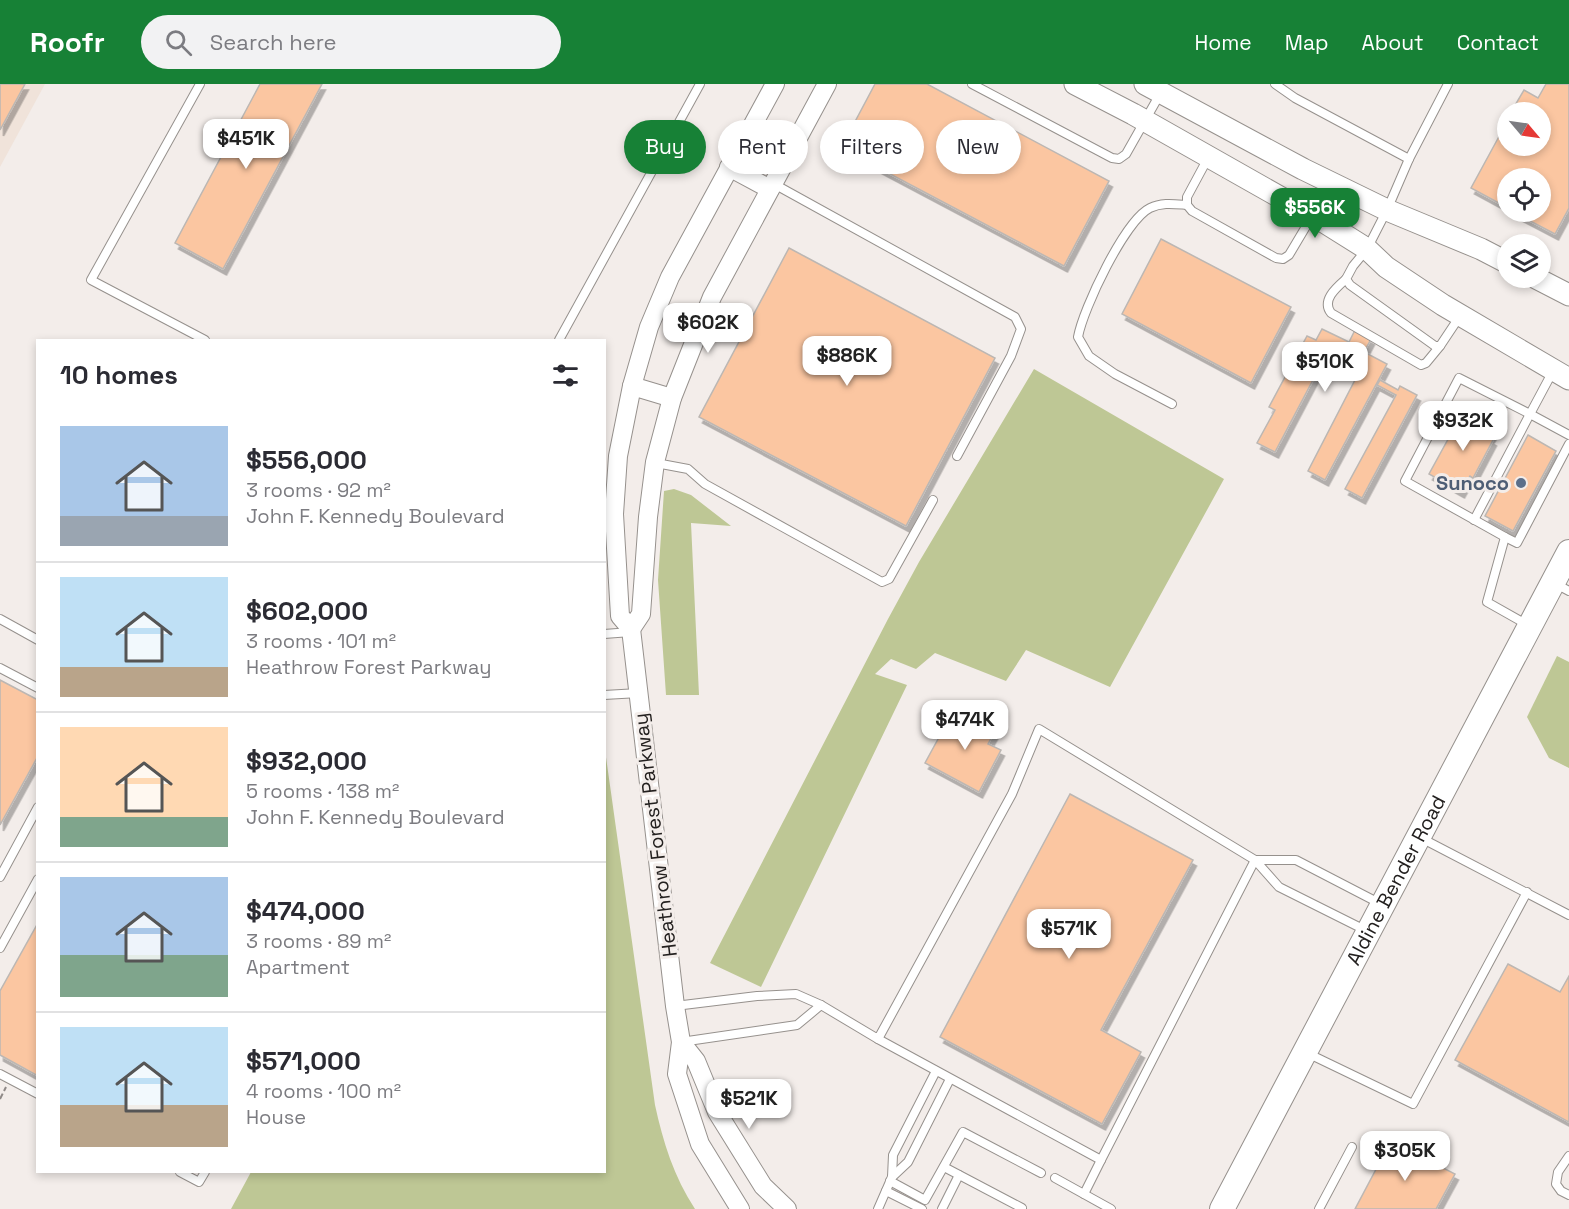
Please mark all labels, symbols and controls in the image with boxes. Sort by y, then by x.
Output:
search box [141,15,561,69]
text: Roofr [30,24,105,60]
icon: search [162,26,195,59]
text: Search here [210,28,337,56]
text: Home [1194,29,1252,56]
text: Map [1285,29,1329,56]
text: About [1362,29,1424,56]
text: Contact [1457,29,1539,56]
north arrow [1497,102,1551,156]
map controls [1497,102,1551,288]
pin: $451K [204,119,288,170]
chip: Buy [624,120,706,174]
chip: Rent [718,120,808,174]
chip: Filters [820,120,924,174]
chip: New [936,120,1021,174]
text: $451K [217,125,275,151]
button: locate [1497,168,1551,222]
pin: $556K [1273,188,1357,239]
text: $556K [1285,194,1346,220]
button: layers [1497,234,1551,288]
pin: $602K [666,303,750,354]
text: $602K [677,309,739,335]
pin: $886K [805,336,889,387]
text: $886K [817,342,878,368]
pin: $510K [1283,342,1367,393]
text: $510K [1296,348,1354,374]
text: 10 homes [60,358,178,392]
icon: filters [549,359,582,392]
pin: $932K [1421,401,1505,452]
text: $932K [1432,407,1494,433]
text: $556,000 [246,443,367,477]
icon: home [108,450,180,522]
place label: Sunoco [1436,470,1509,496]
marker: Sunoco [1514,476,1528,490]
text: 3 rooms · 92 m² [246,477,391,503]
text: John F. Kennedy Boulevard [246,503,505,529]
text: $602,000 [246,594,368,628]
icon: home [108,601,180,673]
text: 3 rooms · 101 m² [246,628,396,654]
text: Heathrow Forest Parkway [246,654,491,680]
pin: $474K [923,700,1007,751]
text: $474K [935,706,995,732]
street label: Heathrow Forest Parkway [627,712,683,958]
text: $932,000 [246,744,367,778]
icon: home [108,751,180,823]
text: 5 rooms · 138 m² [246,778,399,804]
street label: Aldine Bender Road [1340,791,1451,969]
text: John F. Kennedy Boulevard [246,804,505,830]
text: $474,000 [246,894,365,928]
icon: home [108,901,180,973]
pin: $571K [1027,909,1111,960]
text: $571K [1041,915,1097,941]
text: 3 rooms · 89 m² [246,928,391,954]
text: Apartment [246,954,350,980]
text: $571,000 [246,1044,361,1078]
icon: home [108,1051,180,1123]
text: 4 rooms · 100 m² [246,1078,401,1104]
pin: $521K [707,1079,791,1130]
text: $521K [720,1085,778,1111]
text: House [246,1104,306,1130]
pin: $305K [1363,1131,1447,1182]
text: $305K [1374,1137,1436,1163]

